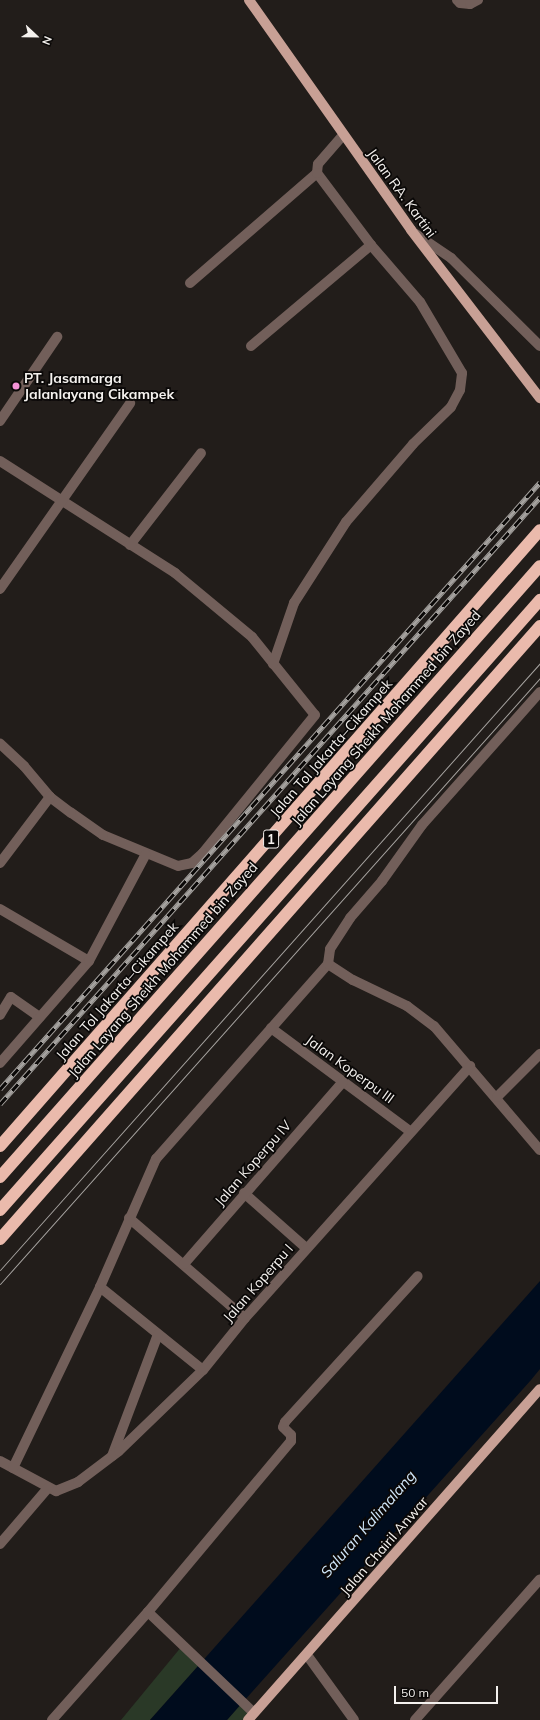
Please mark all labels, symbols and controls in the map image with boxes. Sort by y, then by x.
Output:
north arrow [16,16,56,56]
text: N [39,34,55,47]
street label: Jalan RA. Kartini [364,145,440,241]
place label: PT. Jasamarga Jalanlayang Cikampek [24,370,174,402]
marker: PT. Jasamarga Jalanlayang Cikampek [11,381,21,391]
street label: Jalan Layang Sheikh Mohammed bin Zayed [288,607,484,829]
street label: Jalan Tol Jakarta–Cikampek [267,676,395,820]
road number: 1 [263,828,279,850]
street label: Jalan Layang Sheikh Mohammed bin Zayed [65,859,261,1081]
street label: Jalan Tol Jakarta–Cikampek [53,919,181,1063]
street label: Jalan Koperpu III [302,1031,398,1107]
street label: Jalan Koperpu IV [211,1117,295,1209]
street label: Jalan Koperpu I [219,1240,297,1326]
water label: Saluran Kalimalang [317,1467,419,1581]
street label: Jalan Chairil Anwar [337,1493,431,1599]
scale bar [396,1678,500,1704]
text: 50 m [401,1685,429,1700]

